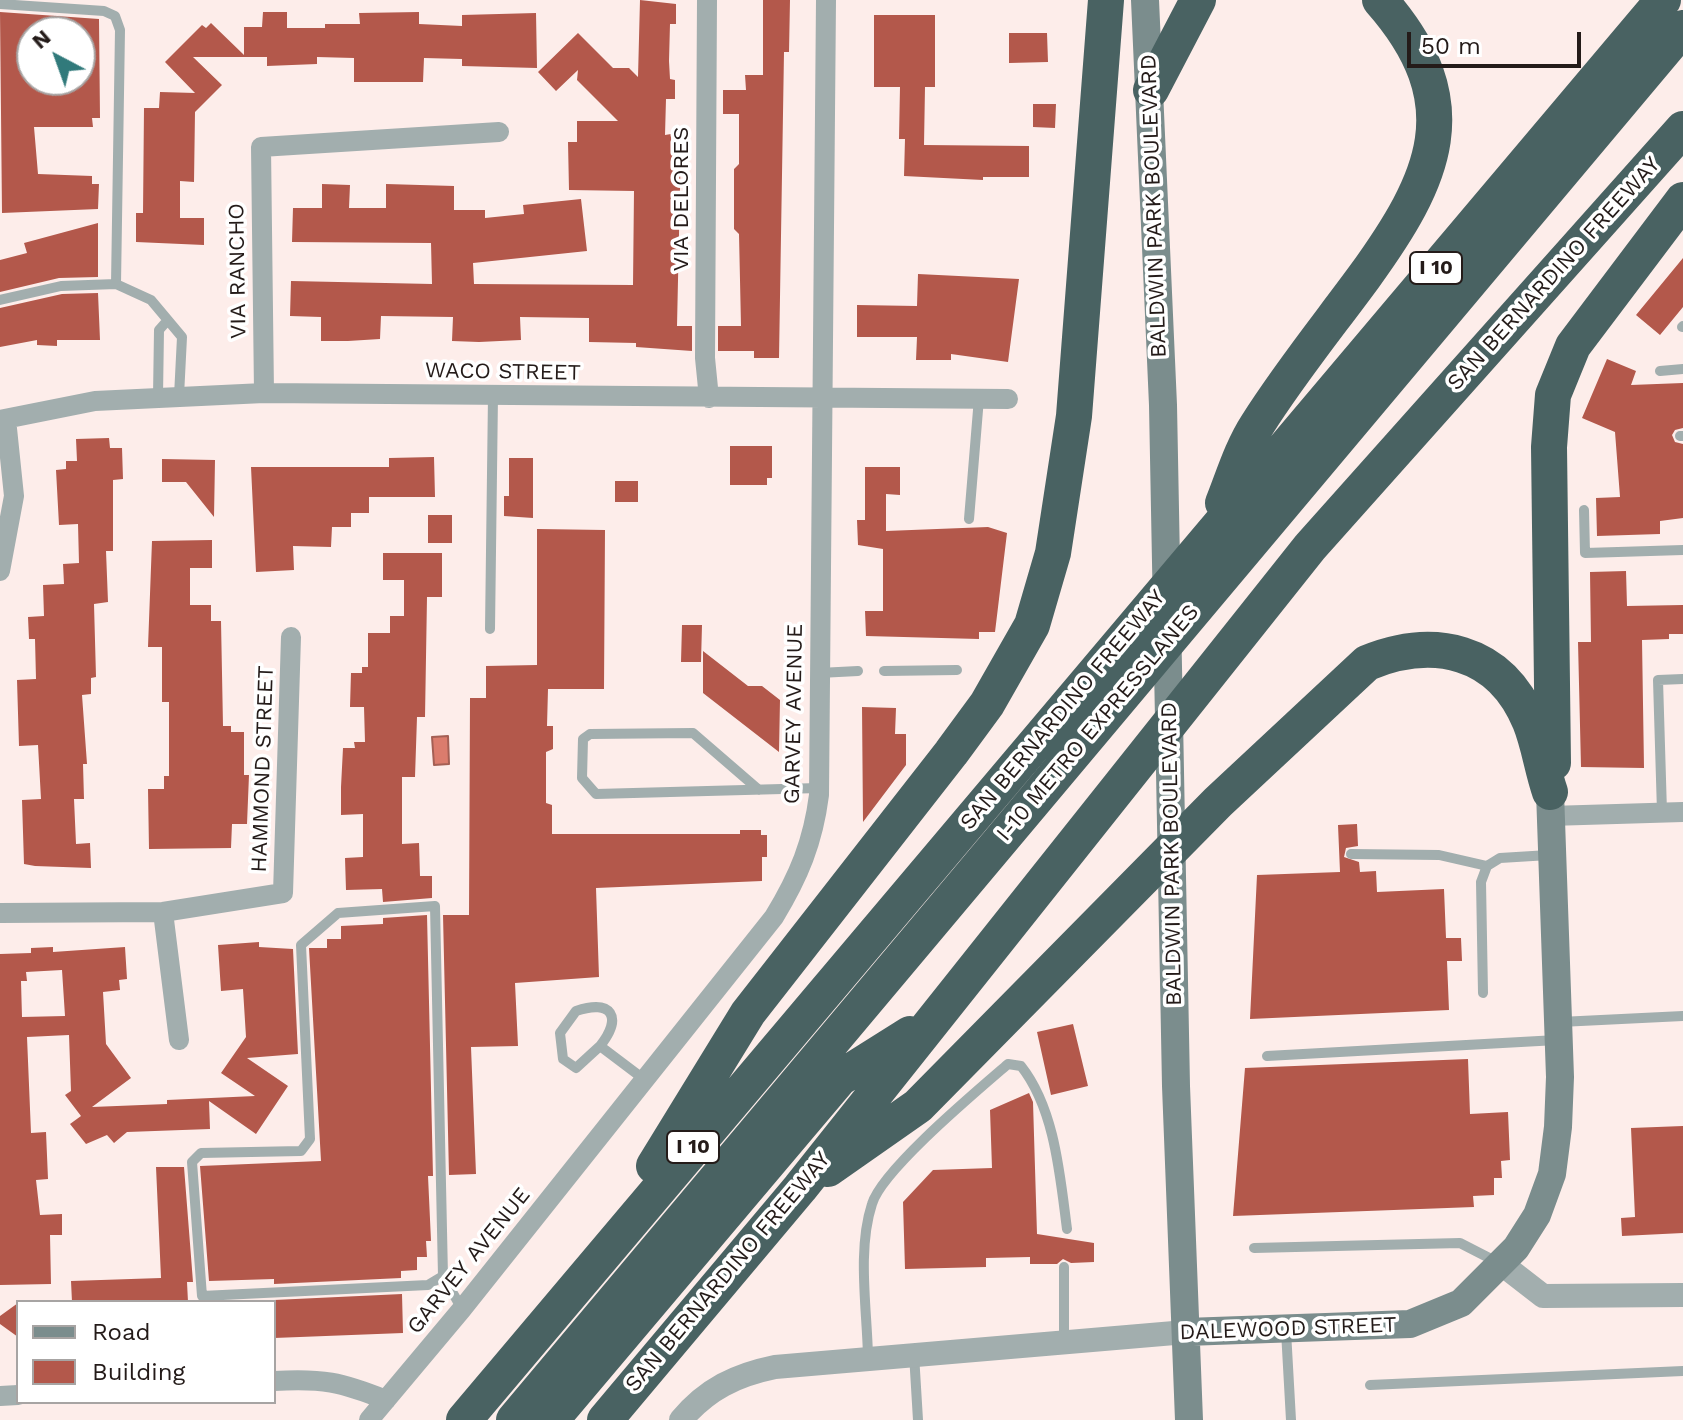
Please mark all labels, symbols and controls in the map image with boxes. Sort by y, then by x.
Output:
north arrow [16,16,96,96]
scale bar [1411,16,1585,66]
text: N [27,24,56,54]
text: 50 m [1421,32,1481,60]
street label: BALDWIN PARK BOULEVARD [1136,54,1172,358]
street label: VIA DELORES [669,127,695,271]
street label: SAN BERNARDINO FREEWAY [1442,152,1666,396]
street label: VIA RANCHO [224,203,252,339]
road number: I 10 [1410,252,1462,284]
street label: WACO STREET [425,357,581,387]
street label: SAN BERNARDINO FREEWAY [955,585,1171,835]
street label: I-10 METRO EXPRESSLANES [991,599,1205,847]
street label: GARVEY AVENUE [779,624,809,804]
street label: HAMMOND STREET [246,665,280,873]
street label: BALDWIN PARK BOULEVARD [1156,702,1188,1006]
road number: I 10 [667,1131,719,1163]
street label: SAN BERNARDINO FREEWAY [620,1147,836,1397]
street label: GARVEY AVENUE [402,1183,536,1339]
legend [16,1300,276,1404]
street label: DALEWOOD STREET [1179,1312,1397,1346]
text: Road [92,1318,151,1346]
text: Building [92,1358,185,1386]

